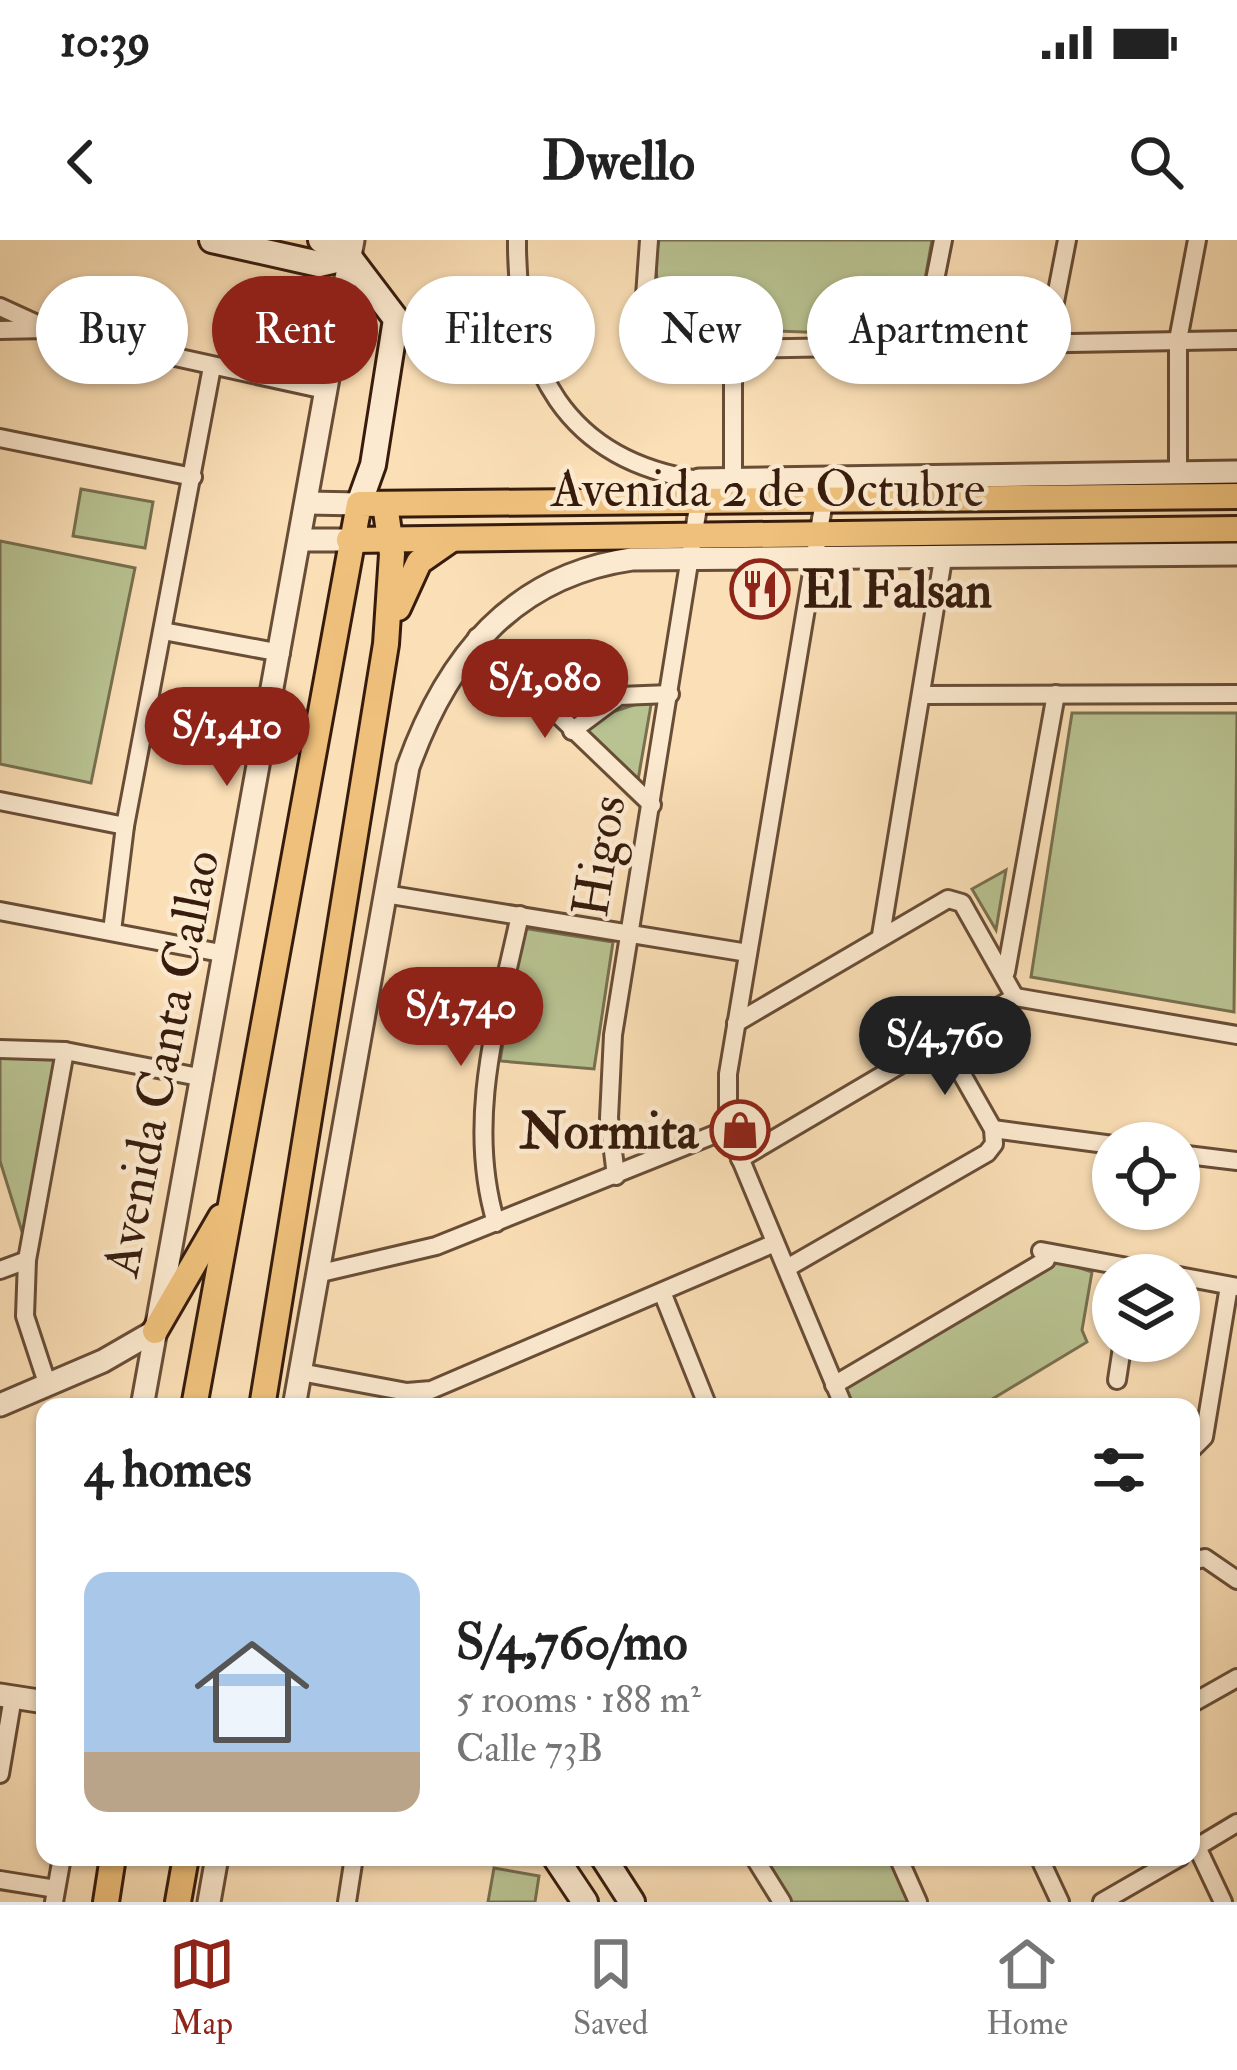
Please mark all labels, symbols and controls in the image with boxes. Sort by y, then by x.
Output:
text: 10:39 [60,14,150,70]
text: Dwello [542,128,695,196]
icon: back [48,129,114,195]
icon: search [1123,129,1189,195]
chip: Buy [36,276,188,384]
chip: Rent [212,276,378,384]
chip: Filters [402,276,595,384]
chip: New [619,276,783,384]
chip: Apartment [807,276,1071,384]
street label: Avenida 2 de Octubre [550,458,985,522]
restaurant icon: El Falsan [729,558,791,620]
place label: El Falsan [802,559,993,623]
pin: S/1,080 [434,639,656,741]
text: S/1,080 [488,653,602,702]
pin: S/1,410 [116,687,338,789]
text: S/1,410 [172,701,282,750]
street label: Higos [559,791,641,922]
street label: Avenida Canta Callao [89,845,235,1283]
pin: S/1,740 [350,967,572,1069]
text: S/1,740 [405,981,517,1030]
pin: S/4,760 [834,996,1056,1098]
text: S/4,760 [886,1010,1004,1059]
shop icon: Normita [709,1099,771,1161]
place label: Normita [519,1100,700,1164]
map controls [1092,1122,1200,1362]
button: locate [1092,1122,1200,1230]
button: layers [1092,1254,1200,1362]
icon: filters [1086,1437,1152,1503]
text: 4 homes [84,1438,252,1502]
text: S/4,760/mo [456,1611,687,1675]
icon: home [180,1620,324,1764]
text: 5 rooms · 188 m² [456,1675,701,1724]
text: Calle 73B [456,1724,603,1773]
tab: Map [169,1931,235,2044]
tab: Saved [573,1931,648,2044]
tab: Home [986,1931,1068,2044]

